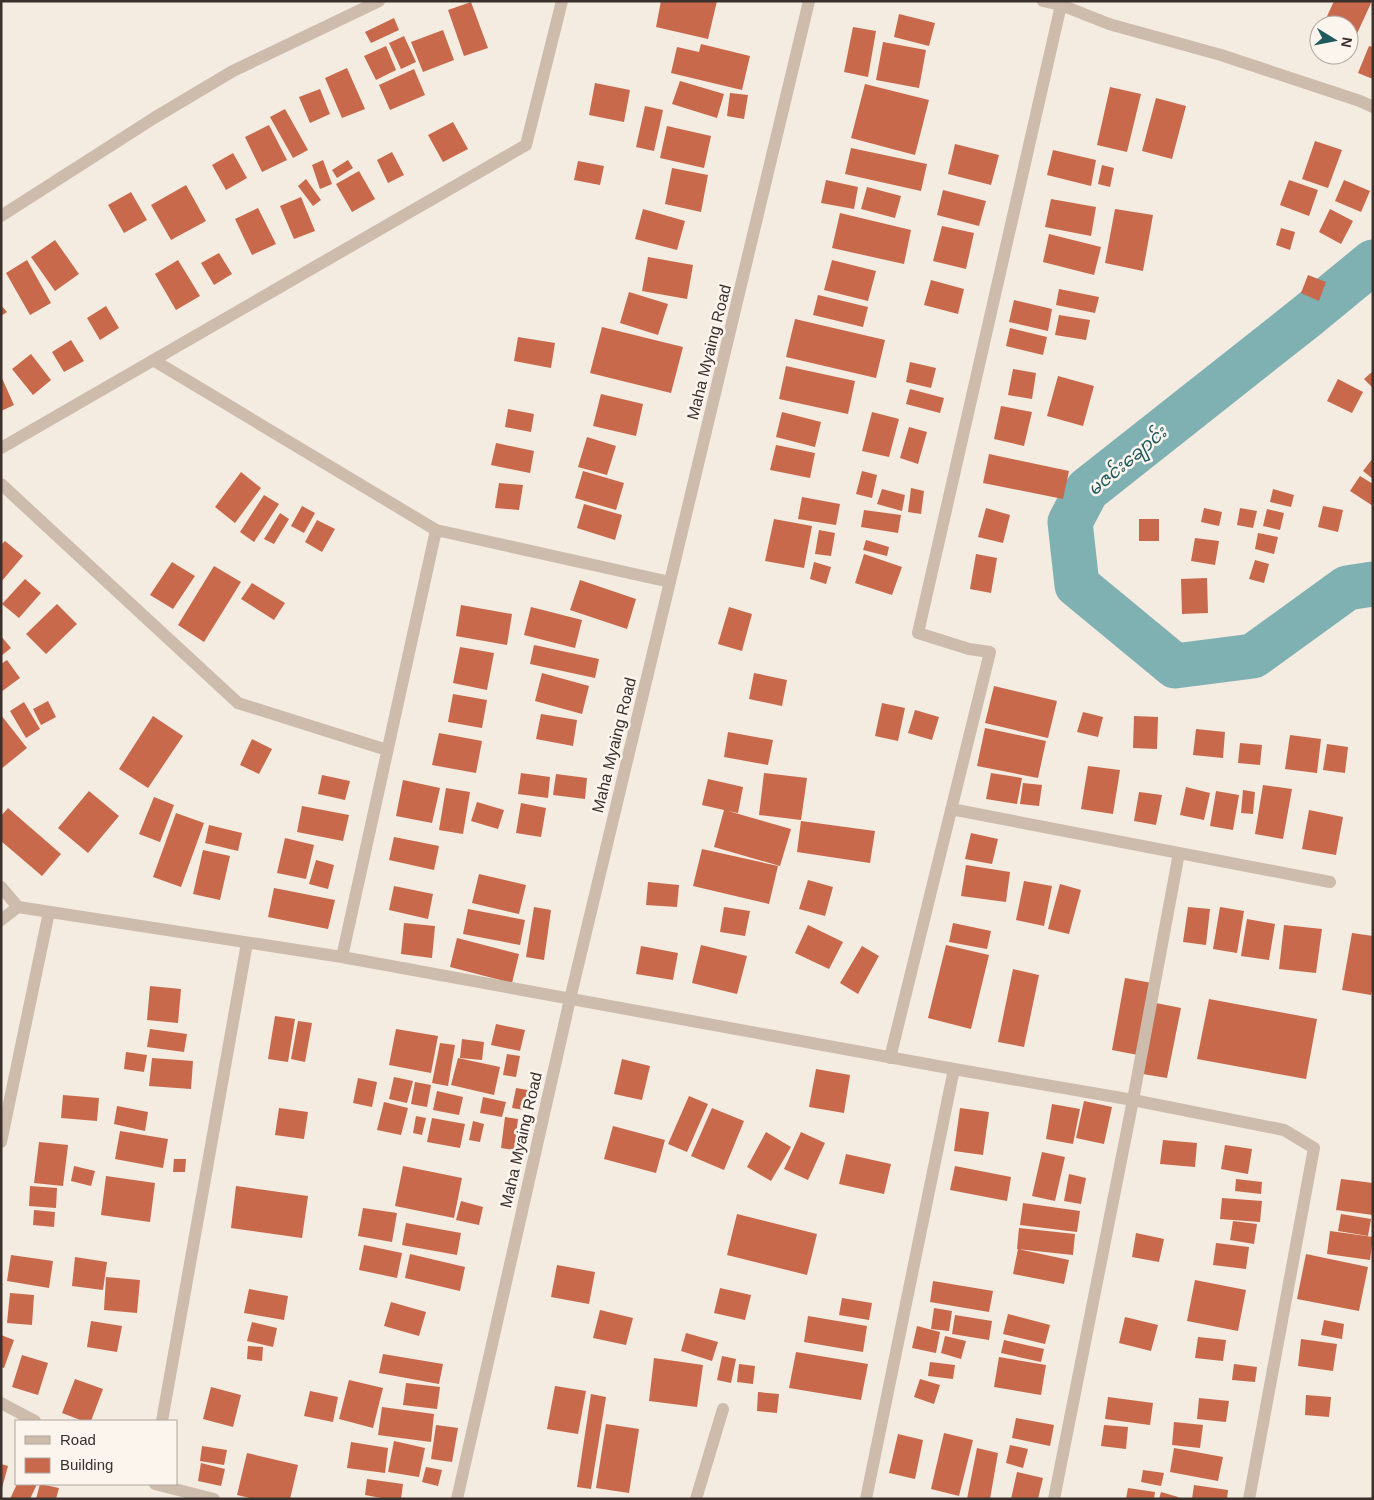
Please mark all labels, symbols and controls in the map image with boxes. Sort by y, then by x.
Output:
north arrow [1309,15,1359,65]
text: N [1338,36,1356,49]
street label: Maha Myaing Road [684,283,734,421]
water label: မဇင်းချောင်း [1082,419,1175,503]
street label: Maha Myaing Road [589,676,639,814]
street label: Maha Myaing Road [497,1070,545,1210]
legend [15,1420,178,1485]
text: Road [60,1431,96,1448]
text: Building [60,1456,113,1473]

